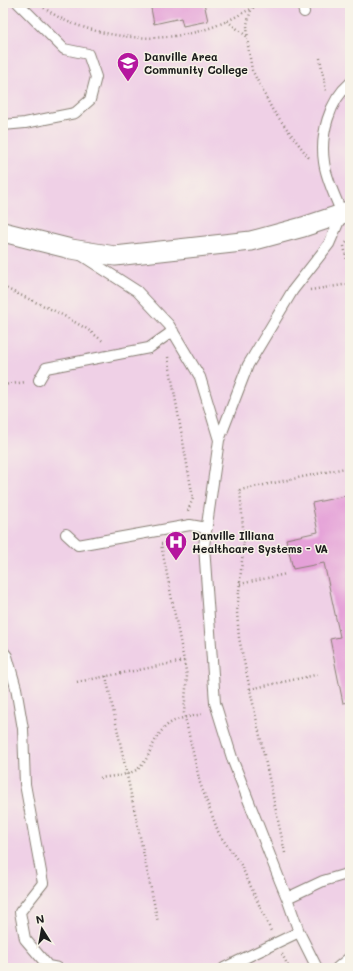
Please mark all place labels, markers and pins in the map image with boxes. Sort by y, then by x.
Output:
place label: Danville Area Community College [144,49,248,77]
school or university icon: Danville Area Community College [115,50,141,83]
place label: Danville Illiana Healthcare Systems - VA [192,528,328,556]
hospital icon: Danville Illiana Healthcare Systems - VA [163,529,189,562]

